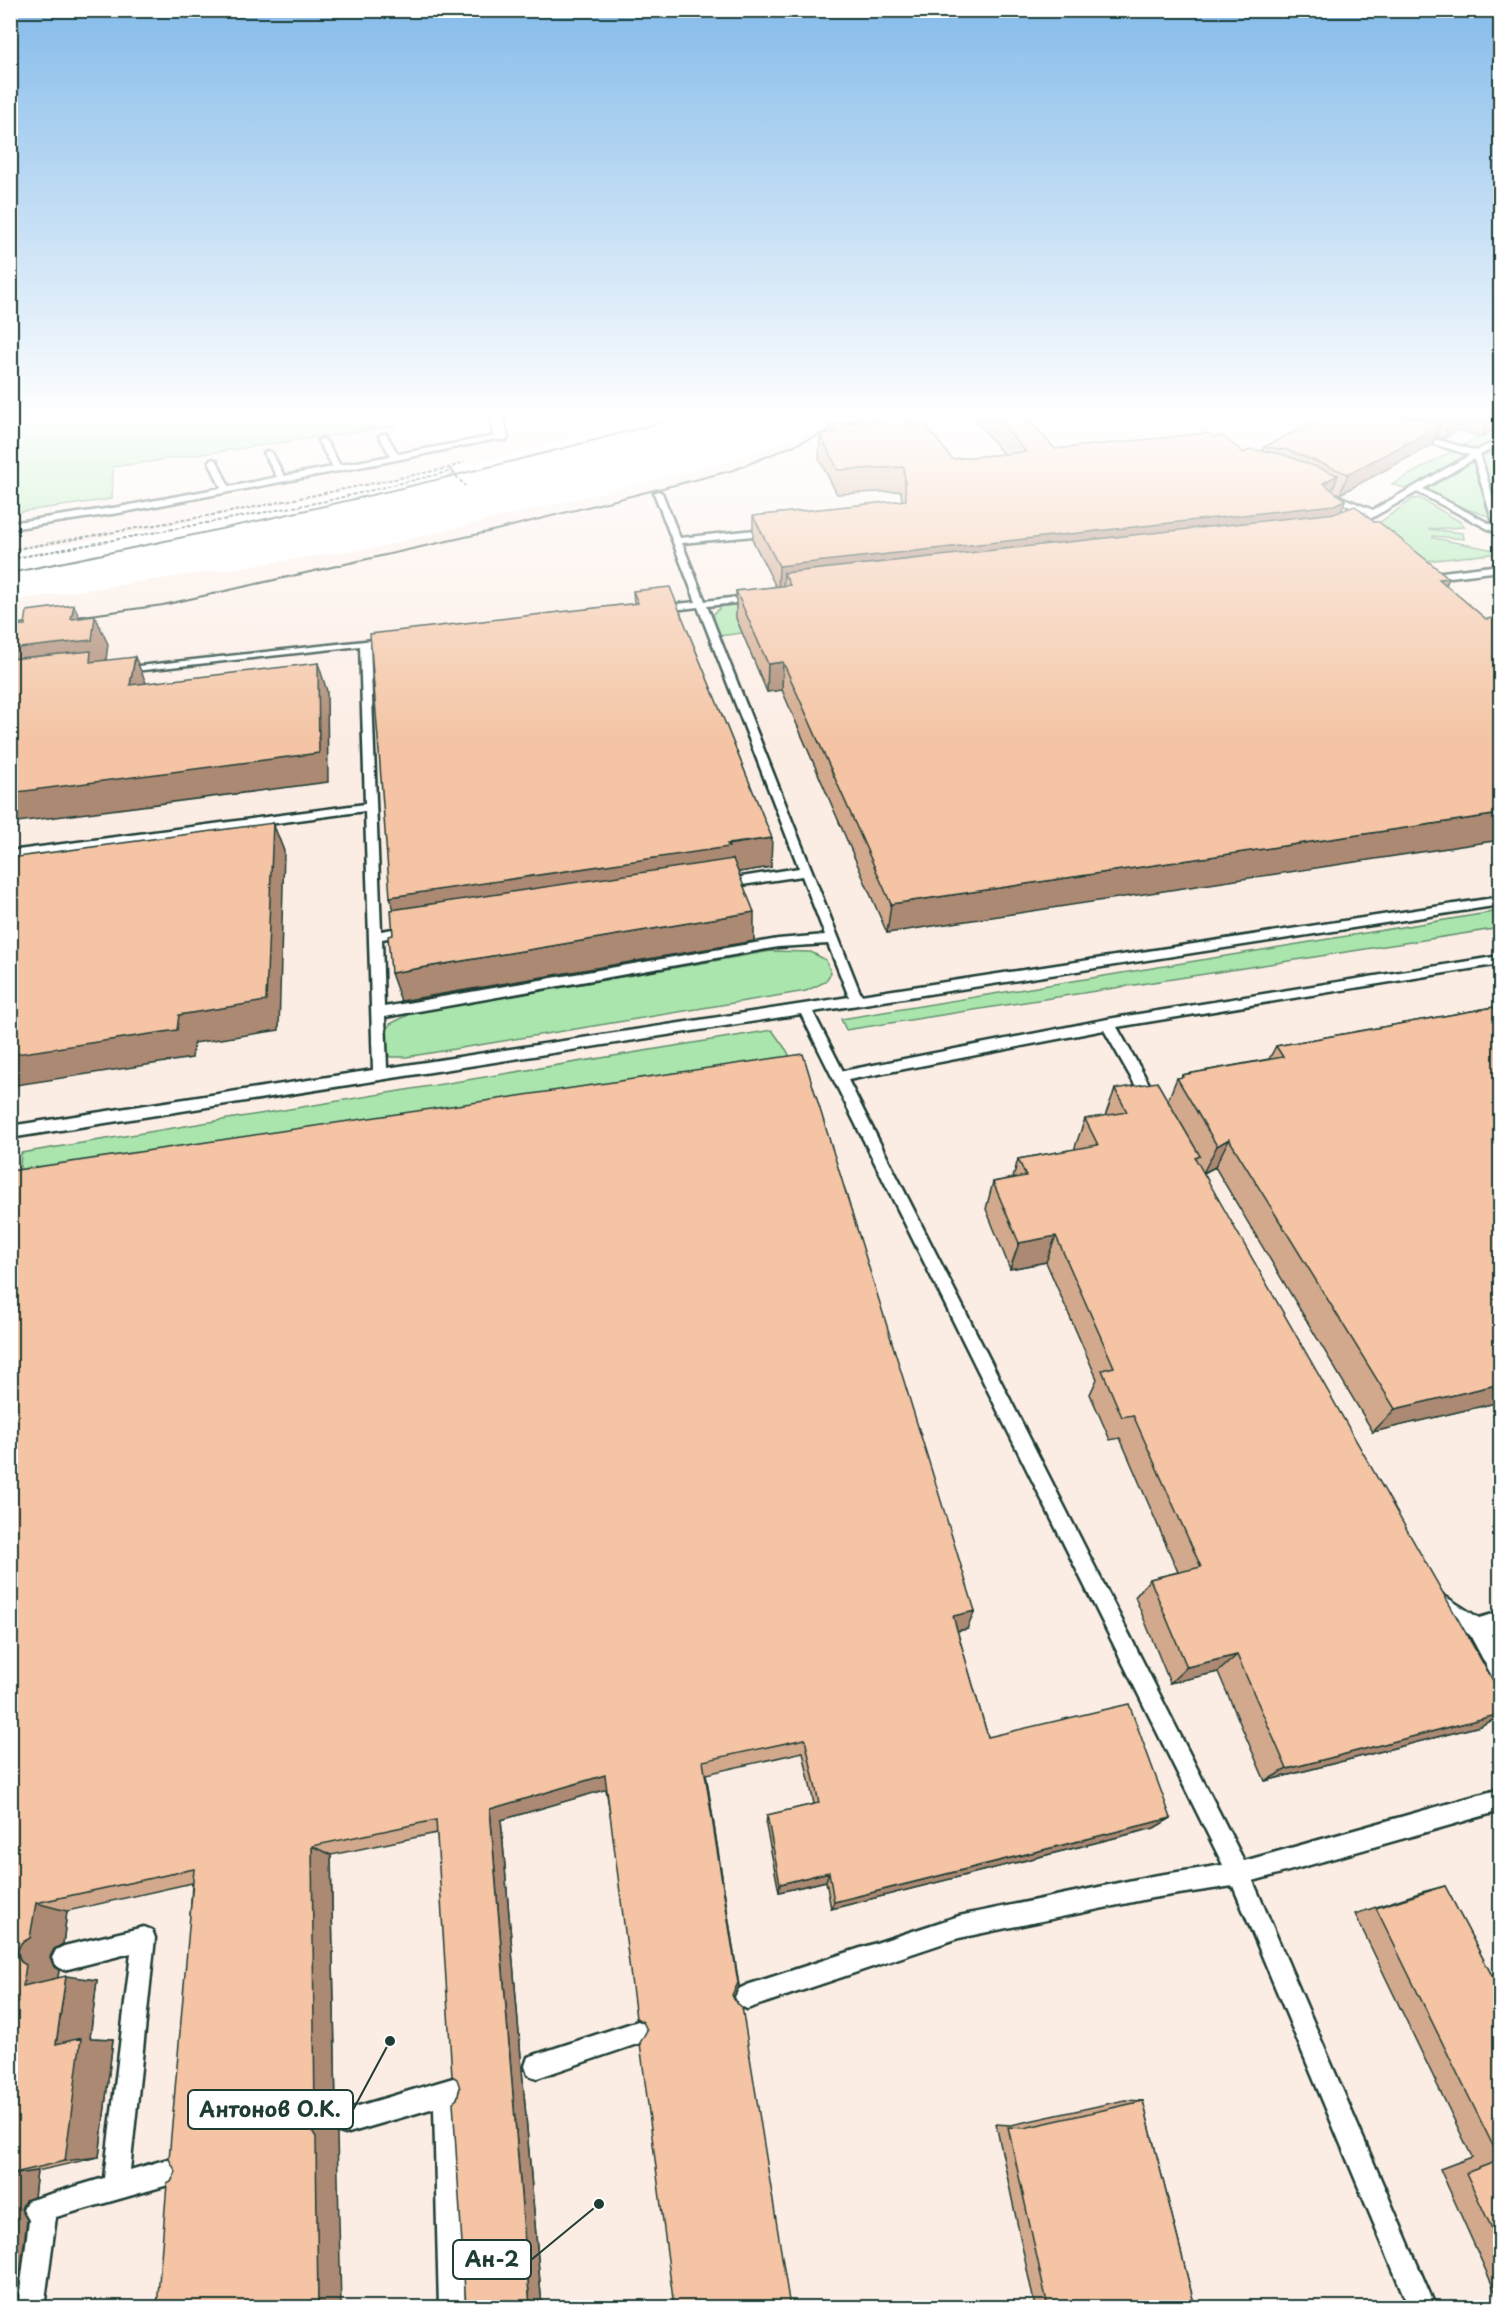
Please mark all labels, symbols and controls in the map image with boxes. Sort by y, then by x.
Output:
callout: Антонов О.К. [188,2090,353,2129]
text: Антонов О.К. [198,2092,341,2124]
callout: Ан-2 [453,2240,531,2279]
text: Ан-2 [465,2242,519,2274]

